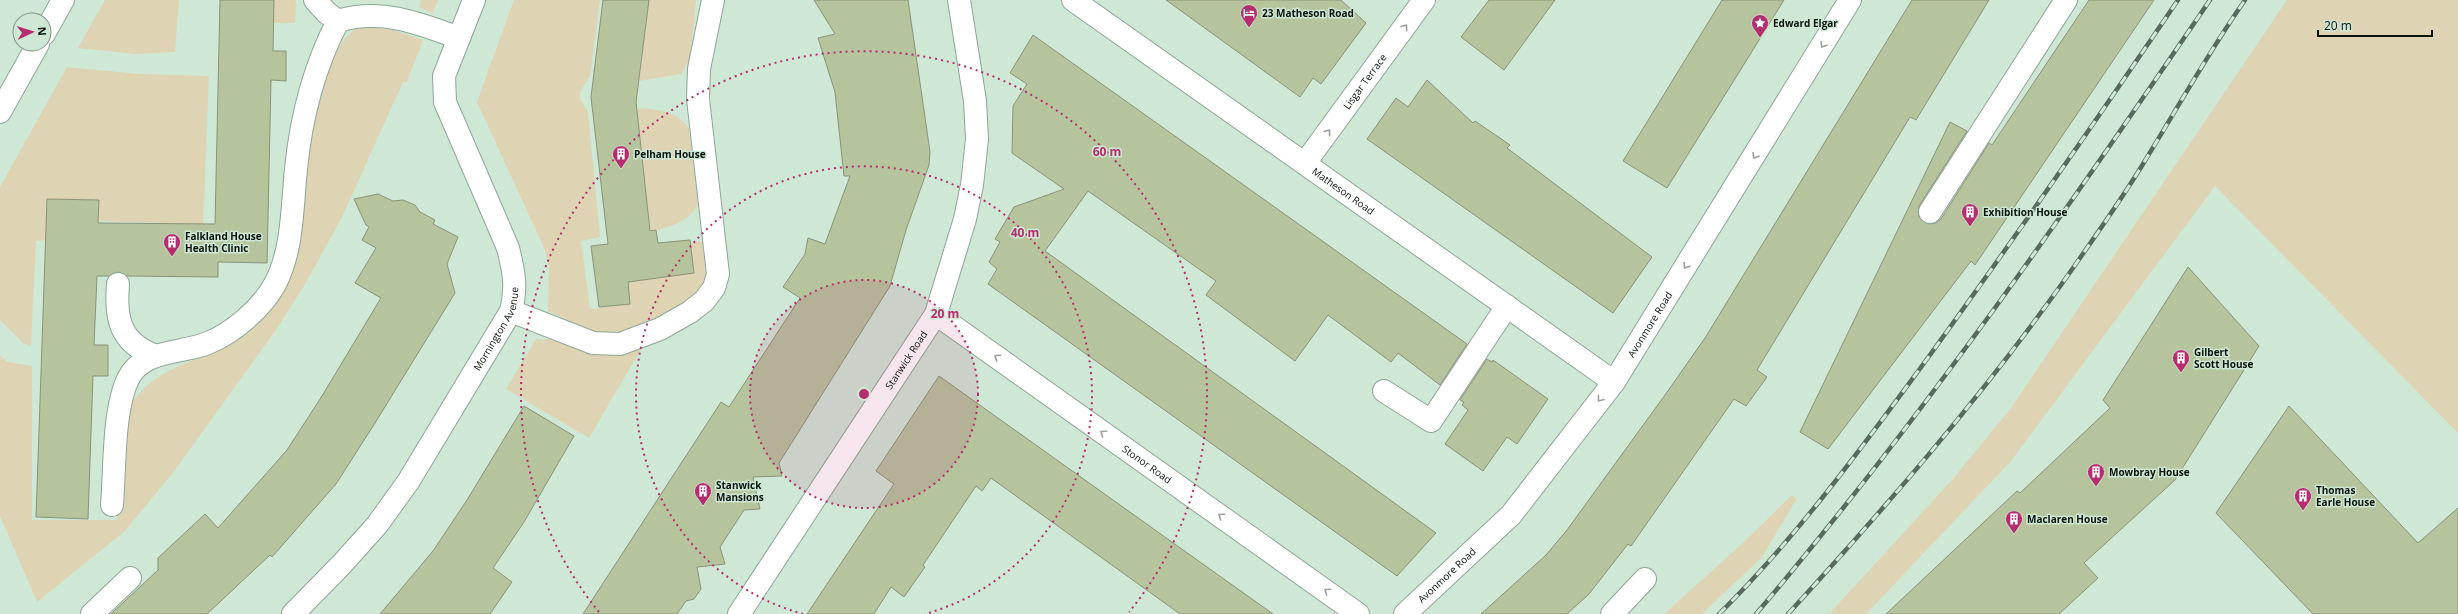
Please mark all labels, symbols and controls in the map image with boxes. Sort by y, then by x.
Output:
hotel icon: 23 Matheson Road [1239,3,1259,28]
place label: 23 Matheson Road [1262,6,1354,20]
north arrow [12,12,52,52]
scale bar [2318,12,2432,38]
place icon: Edward Elgar [1750,13,1770,38]
place label: Edward Elgar [1773,16,1838,30]
text: 20 m [2324,17,2352,34]
one-way arrow [1400,24,1407,31]
text: N [35,26,50,36]
one-way arrow [1820,41,1827,48]
street label: Lisgar Terrace [1340,51,1390,112]
one-way arrow [1323,129,1331,136]
text: 60 m [1093,143,1121,160]
building icon: Pelham House [611,144,631,169]
place label: Pelham House [634,147,706,161]
one-way arrow [1752,152,1759,159]
street label: Matheson Road [1309,164,1377,218]
building icon: Exhibition House [1960,202,1980,227]
place label: Exhibition House [1983,205,2068,219]
text: 40 m [1011,224,1039,241]
place label: Falkland House Health Clinic [185,229,262,255]
building icon: Falkland House Health Clinic [162,232,182,257]
one-way arrow [1683,262,1691,269]
street label: Mornington Avenue [470,286,521,373]
street label: Avonmore Road [1624,289,1675,360]
text: 20 m [931,305,959,322]
street label: Stanwick Road [881,328,930,392]
place label: Gilbert Scott House [2194,345,2254,371]
building icon: Gilbert Scott House [2171,348,2191,373]
one-way arrow [995,355,1002,362]
centre of rings [857,387,871,401]
one-way arrow [1598,394,1605,401]
one-way arrow [1101,431,1108,438]
street label: Stonor Road [1119,442,1175,487]
building icon: Mowbray House [2086,462,2106,487]
place label: Mowbray House [2109,465,2190,479]
place label: Stanwick Mansions [716,478,764,504]
building icon: Stanwick Mansions [693,481,713,506]
place label: Thomas Earle House [2316,483,2375,509]
building icon: Thomas Earle House [2293,486,2313,511]
building icon: Maclaren House [2004,509,2024,534]
place label: Maclaren House [2027,512,2108,526]
one-way arrow [1218,514,1225,521]
street label: Avonmore Road [1414,544,1479,606]
one-way arrow [1324,589,1331,596]

